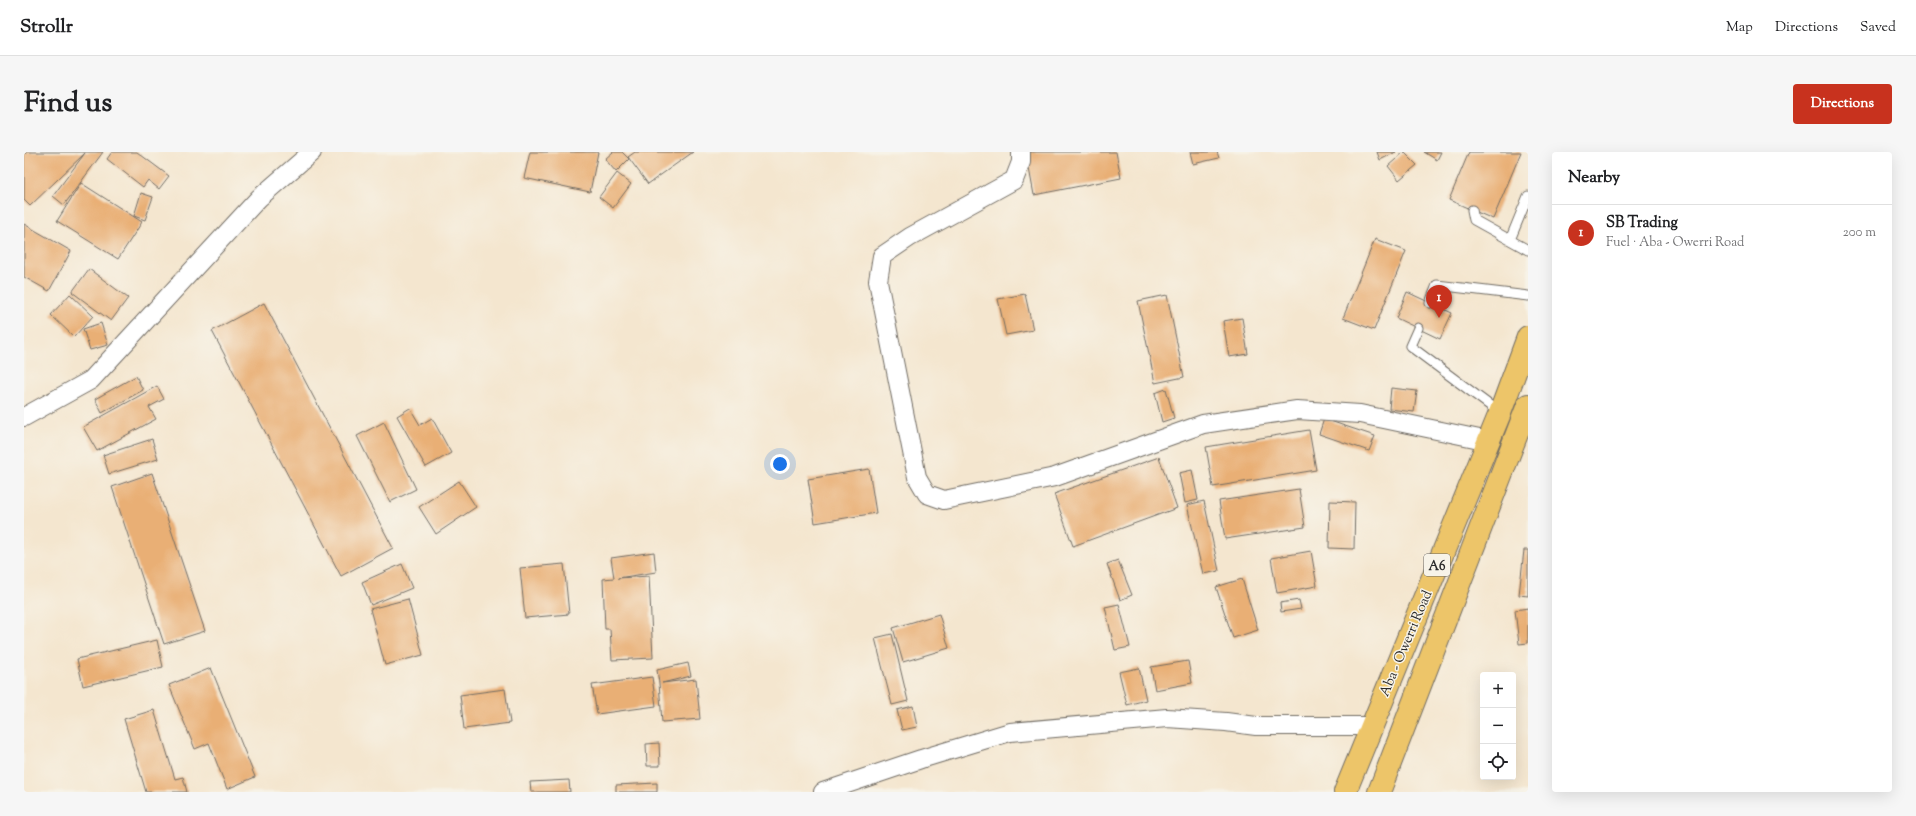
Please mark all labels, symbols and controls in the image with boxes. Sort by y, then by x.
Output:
text: Strollr [20,14,73,41]
text: Map [1726,18,1753,38]
text: Directions [1775,18,1838,38]
text: Saved [1860,18,1896,38]
text: Find us [24,84,112,124]
button: Directions [1793,84,1892,124]
text: Nearby [1568,166,1620,190]
text: SB Trading [1606,213,1678,234]
text: 1 [1579,224,1583,242]
text: 200 m [1843,224,1876,242]
text: Fuel · Aba - Owerri Road [1606,234,1744,252]
pin: 1 [1426,285,1452,318]
your location [770,454,790,474]
road number: A6 [1424,554,1450,576]
street label: Aba - Owerri Road [1375,588,1438,700]
map controls [1480,672,1516,780]
button: + [1480,672,1516,708]
button: − [1480,708,1516,744]
button: locate [1480,744,1516,780]

